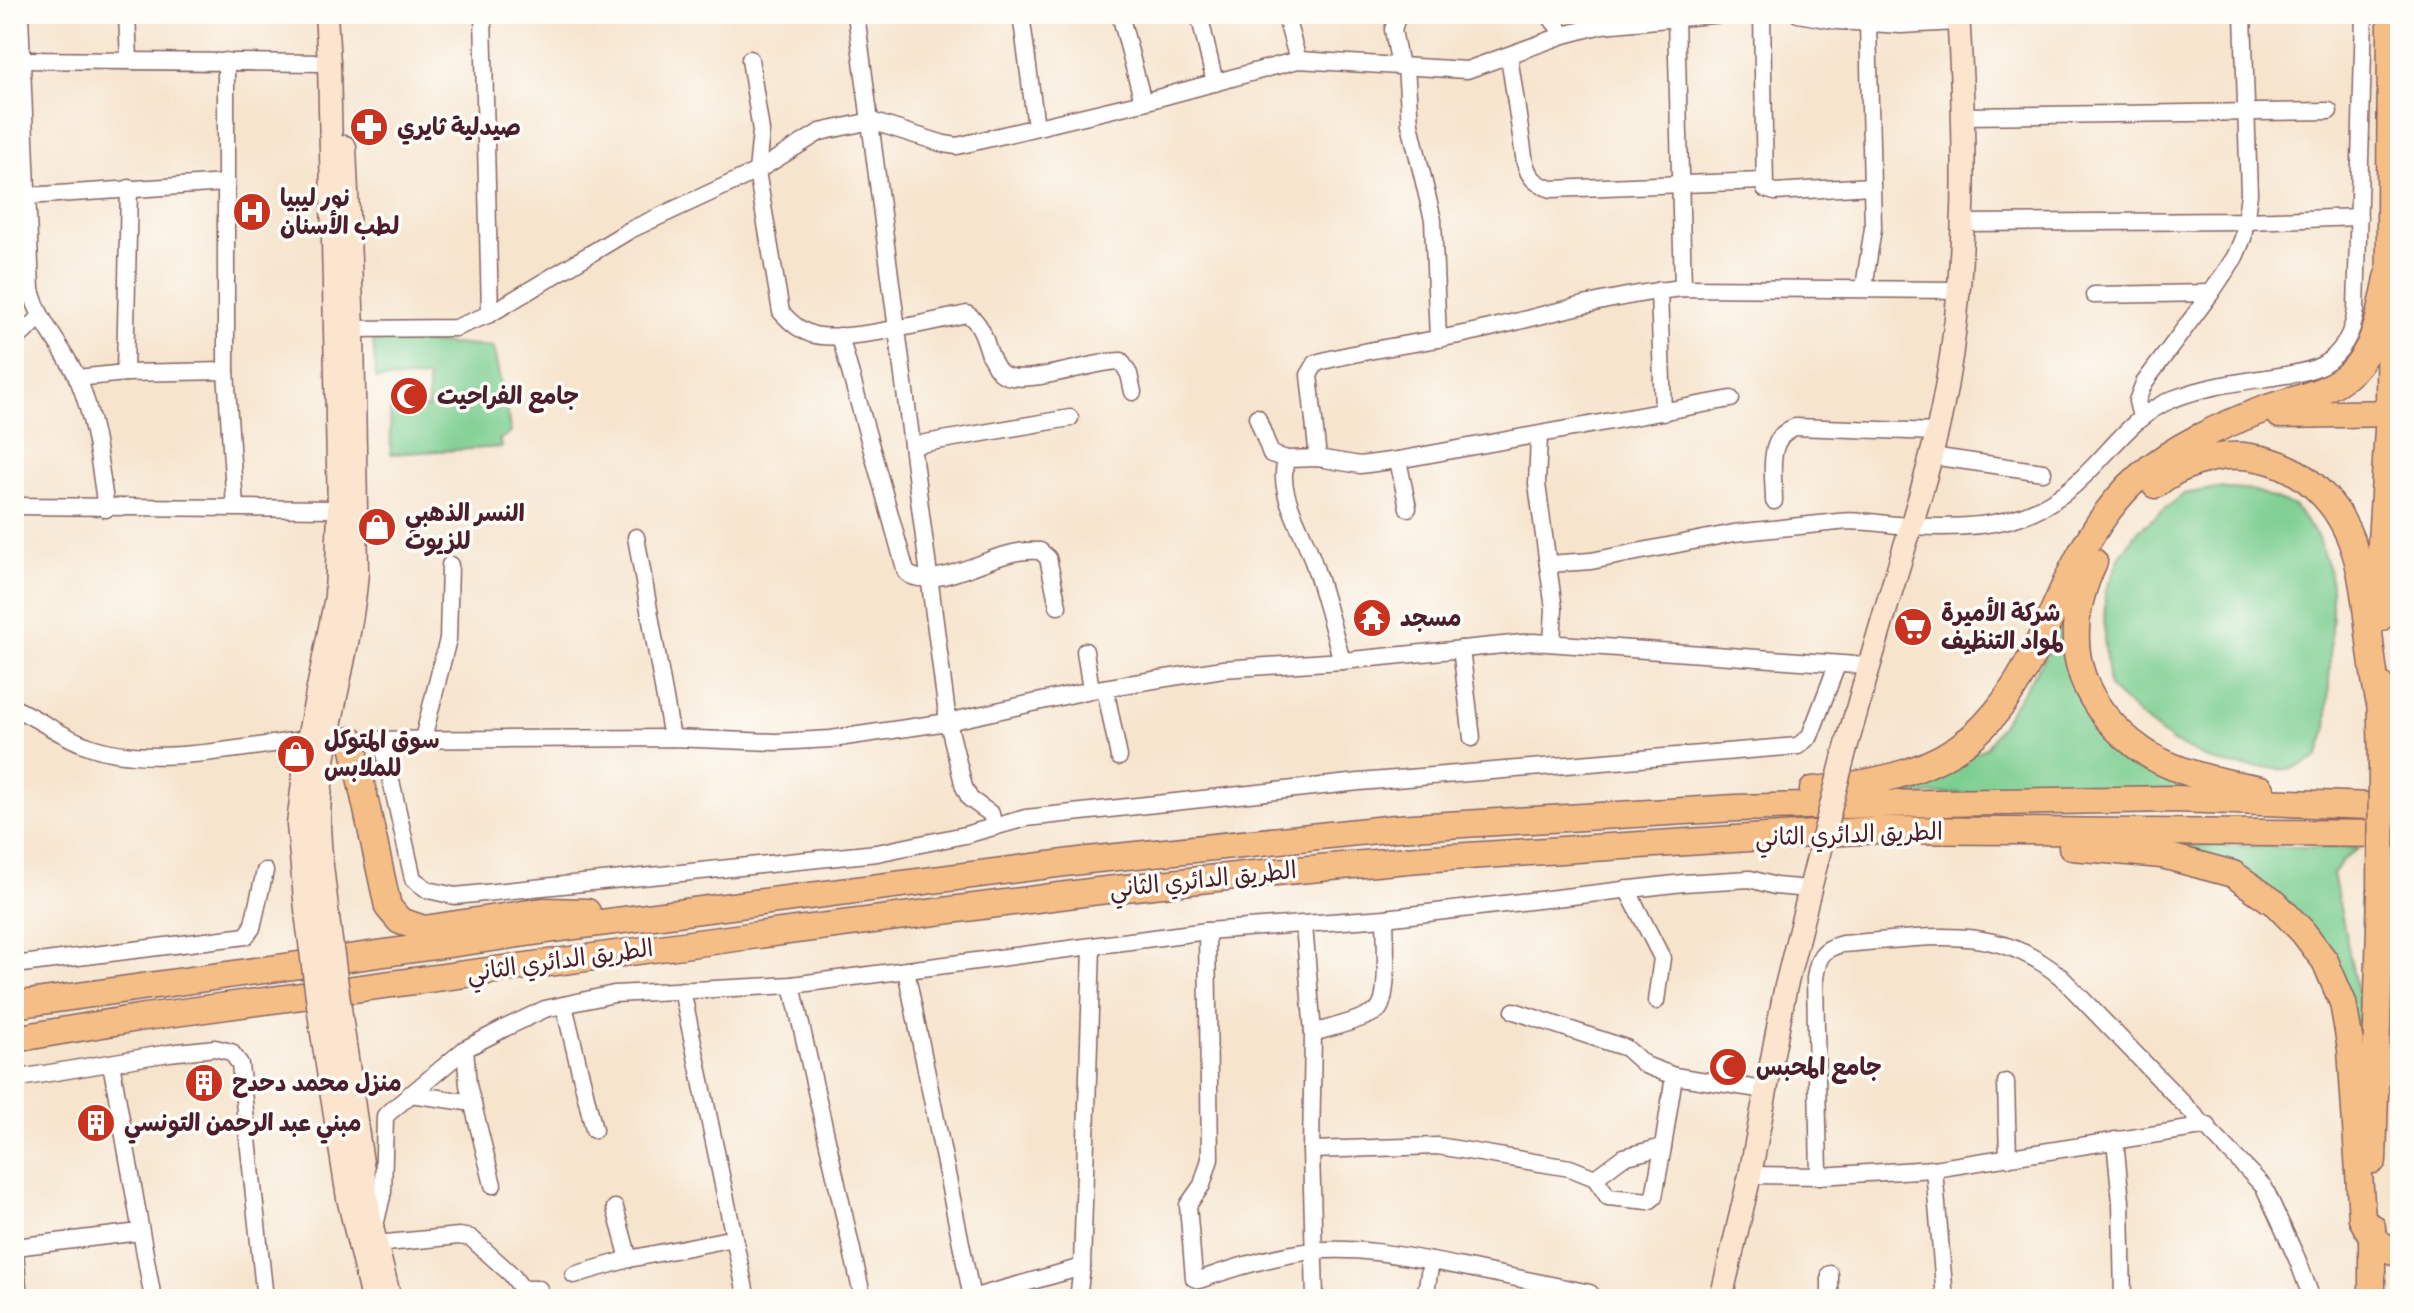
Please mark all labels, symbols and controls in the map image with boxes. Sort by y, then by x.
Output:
pharmacy icon: صيدلية ثايري [348,106,390,148]
place label: صيدلية ثايري [397,113,521,145]
place label: نور ليبيا لطب الأسنان [280,184,399,241]
hospital icon: نور ليبيا لطب الأسنان [231,191,273,233]
mosque icon: جامع الفراحيت [388,375,430,417]
place label: جامع الفراحيت [437,382,579,413]
place label: النسر الذهبي للزيوت [405,499,525,557]
shop icon: النسر الذهبي للزيوت [356,506,398,548]
place label: شركة الأميرة لمواد التنظيف [1941,596,2064,656]
temple icon: مسجد [1351,597,1393,639]
place label: مسجد [1400,604,1462,633]
supermarket icon: شركة الأميرة لمواد التنظيف [1892,606,1934,648]
place label: سوق المتوكل للملابس [324,726,440,783]
shop icon: سوق المتوكل للملابس [275,733,317,775]
street label: الطريق الدائري الثاني [1755,817,1944,859]
street label: الطريق الدائري الثاني [1108,856,1299,910]
street label: الطريق الدائري الثاني [465,934,656,994]
mosque icon: جامع المحبس [1707,1046,1749,1088]
place label: جامع المحبس [1756,1053,1882,1084]
building icon: منزل محمد دحدح [183,1062,225,1104]
place label: منزل محمد دحدح [232,1069,402,1098]
building icon: مبني عبد الرحمن التونسي [75,1102,117,1144]
place label: مبني عبد الرحمن التونسي [124,1109,361,1144]

